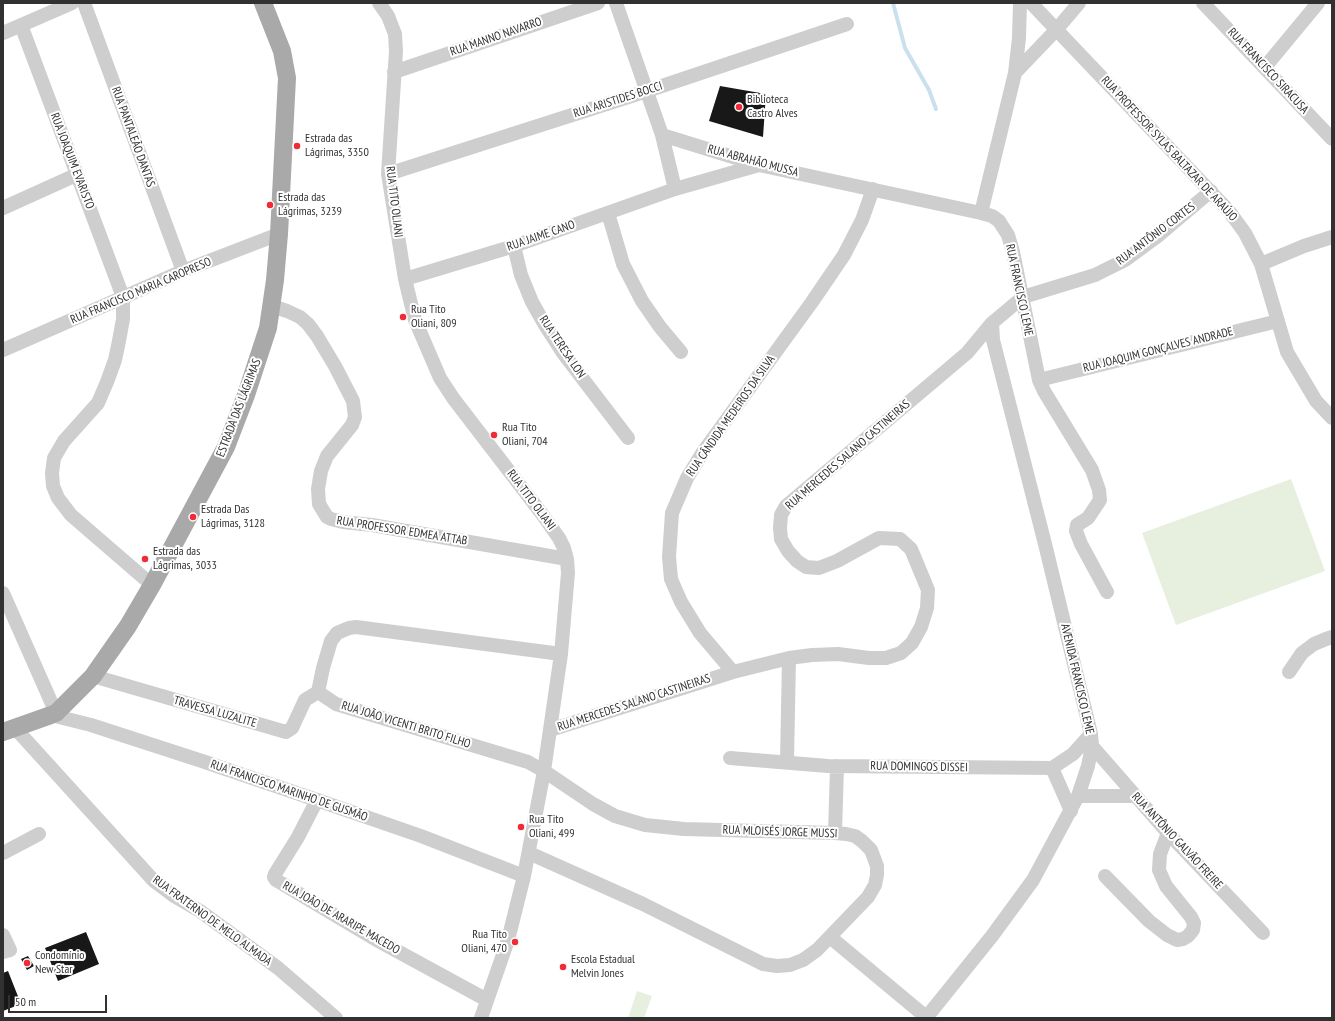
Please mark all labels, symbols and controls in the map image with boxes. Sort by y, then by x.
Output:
street label: RUA MANNO NAVARRO [448,15,544,59]
street label: RUA FRANCISCO SIRACUSA [1225,25,1311,117]
street label: RUA PROFESSOR SYLAS BALTAZAR DE ARAÚJO [1098,74,1240,224]
street label: RUA ARISTIDES BOCCI [572,79,664,121]
street label: RUA PANTALEÃO DANTAS [108,85,158,189]
place label: Biblioteca Castro Alves [747,93,798,121]
marker: Biblioteca Castro Alves [734,102,744,112]
street label: RUA JOAQUIM EVARISTO [47,111,97,211]
place label: Estrada das Lágrimas, 3350 [305,132,369,160]
marker: Estrada das Lágrimas, 3350 [292,141,302,151]
street label: RUA ABRAHÃO MUSSA [706,142,800,180]
street label: RUA TITO OLIANI [382,166,406,238]
place label: Estrada das Lágrimas, 3239 [278,191,342,219]
marker: Estrada das Lágrimas, 3239 [265,200,275,210]
street label: RUA ANTÔNIO CORTES [1114,200,1198,268]
street label: RUA JAIME CANO [505,218,577,254]
street label: RUA FRANCISCO LEME [1002,243,1036,337]
street label: RUA FRANCISCO MARIA CAROPRESO [68,255,214,327]
place label: Rua Tito Oliani, 809 [411,303,457,331]
marker: Rua Tito Oliani, 809 [398,312,408,322]
street label: RUA TERESA LON [536,313,588,381]
street label: RUA JOAQUIM GONÇALVES ANDRADE [1082,324,1234,376]
street label: RUA CÂNDIDA MEDEIROS DA SILVA [684,353,778,479]
street label: ESTRADA DAS LÁGRIMAS [214,357,264,459]
street label: RUA MERCEDES SALANO CASTINEIRAS [783,397,913,513]
place label: Rua Tito Oliani, 704 [502,421,548,449]
marker: Rua Tito Oliani, 704 [489,430,499,440]
street label: RUA TITO OLIANI [504,467,558,533]
place label: Estrada Das Lágrimas, 3128 [201,503,265,531]
marker: Estrada Das Lágrimas, 3128 [188,512,198,522]
street label: RUA PROFESSOR EDMEA ATTAB [336,514,468,548]
place label: Estrada das Lágrimas, 3033 [153,545,217,573]
marker: Estrada das Lágrimas, 3033 [140,554,150,564]
street label: AVENIDA FRANCISCO LEME [1057,622,1097,736]
street label: RUA MERCEDES SALANO CASTINEIRAS [556,671,712,735]
street label: TRAVESSA LUZALITE [172,693,258,731]
street label: RUA JOÃO VICENTI BRITO FILHO [340,698,472,752]
street label: RUA FRANCISCO MARINHO DE GUSMÃO [208,757,370,825]
street label: RUA DOMINGOS DISSEI [870,759,968,775]
street label: RUA ANTÔNIO GALVÃO FREIRE [1128,790,1226,892]
place label: Rua Tito Oliani, 499 [529,813,575,841]
marker: Rua Tito Oliani, 499 [516,822,526,832]
street label: RUA MLOISÉS JORGE MUSSI [722,823,838,841]
street label: RUA FRATERNO DE MELO ALMADA [150,873,274,969]
street label: RUA JOÃO DE ARARIPE MACEDO [280,878,402,958]
place label: Rua Tito Oliani, 470 [461,928,507,956]
marker: Rua Tito Oliani, 470 [510,937,520,947]
place label: Condomínio New Star [35,949,84,977]
place label: Escola Estadual Melvin Jones [571,953,635,981]
marker: Condomínio New Star [22,958,32,968]
marker: Escola Estadual Melvin Jones [558,962,568,972]
scale bar [10,987,109,1013]
text: 50 m [15,994,36,1009]

